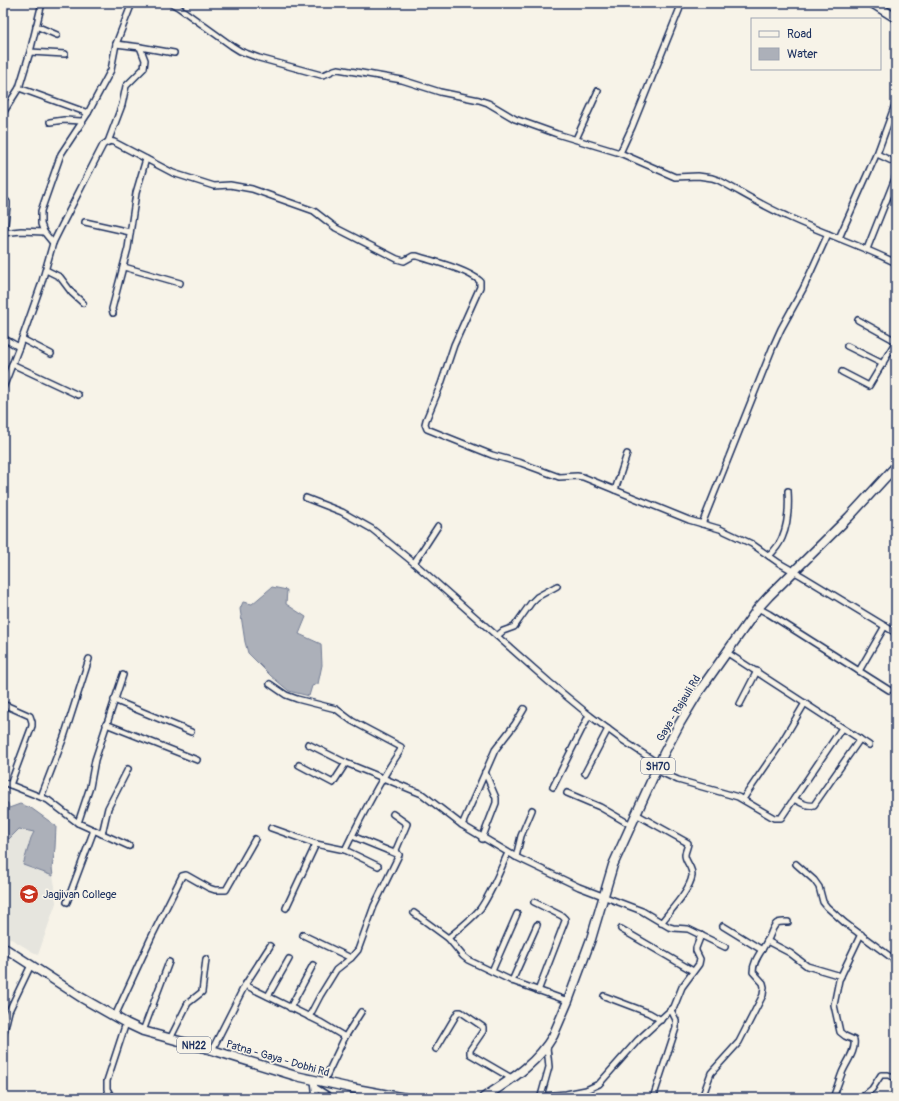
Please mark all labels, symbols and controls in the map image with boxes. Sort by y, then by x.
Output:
legend [751,18,881,70]
text: Road [787,27,812,42]
text: Water [787,47,818,62]
street label: Gaya - Rajauli Rd [654,673,703,744]
road number: SH70 [641,758,675,774]
school or university icon: Jagjivan College [18,883,40,905]
place label: Jagjivan College [43,888,117,901]
road number: NH22 [177,1037,211,1053]
street label: Patna - Gaya - Dobhi Rd [225,1037,331,1079]

